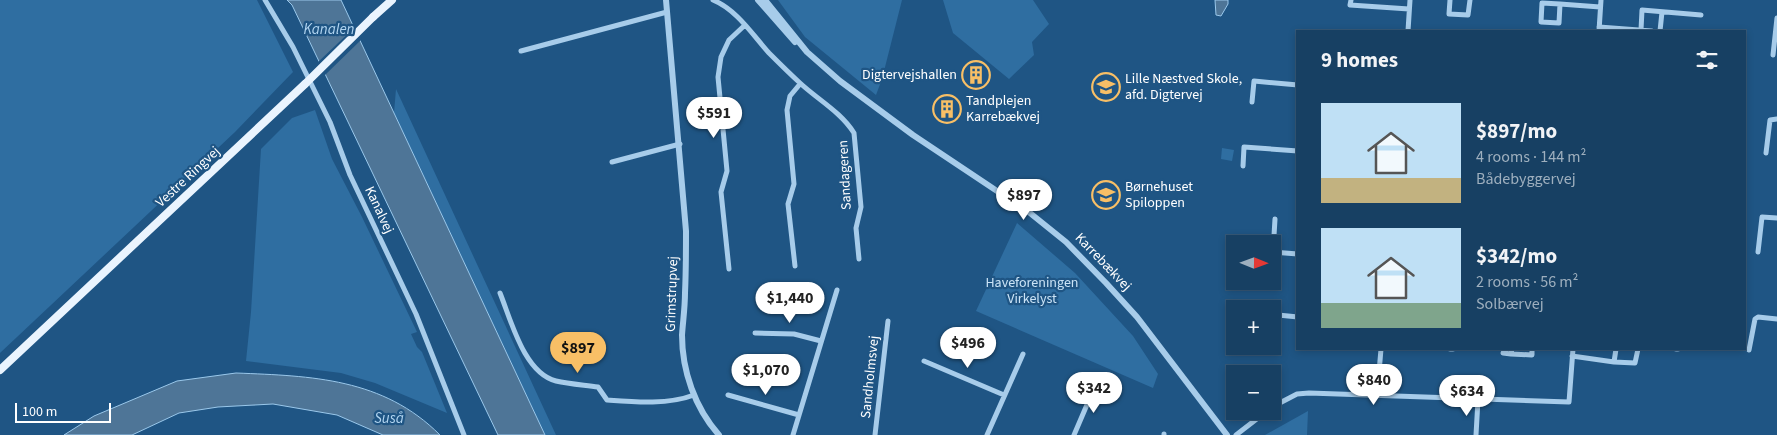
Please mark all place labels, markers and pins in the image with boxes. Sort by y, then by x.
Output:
building icon: Digtervejshallen [961,60,991,90]
place label: Digtervejshallen [862,65,957,85]
place label: Lille Næstved Skole, afd. Digtervej [1125,69,1242,105]
school or university icon: Lille Næstved Skole, afd. Digtervej [1091,72,1121,102]
place label: Tandplejen Karrebækvej [966,91,1040,127]
building icon: Tandplejen Karrebækvej [932,94,962,124]
pin: $591 [684,96,744,139]
place label: Børnehuset Spiloppen [1125,177,1193,213]
pin: $897 [994,178,1054,221]
school or university icon: Børnehuset Spiloppen [1091,180,1121,210]
pin: $1,440 [749,282,831,324]
pin: $496 [938,326,998,369]
pin: $897 [548,332,608,374]
pin: $1,070 [725,354,807,396]
pin: $840 [1344,364,1404,406]
pin: $342 [1064,372,1124,414]
pin: $634 [1437,374,1497,417]

